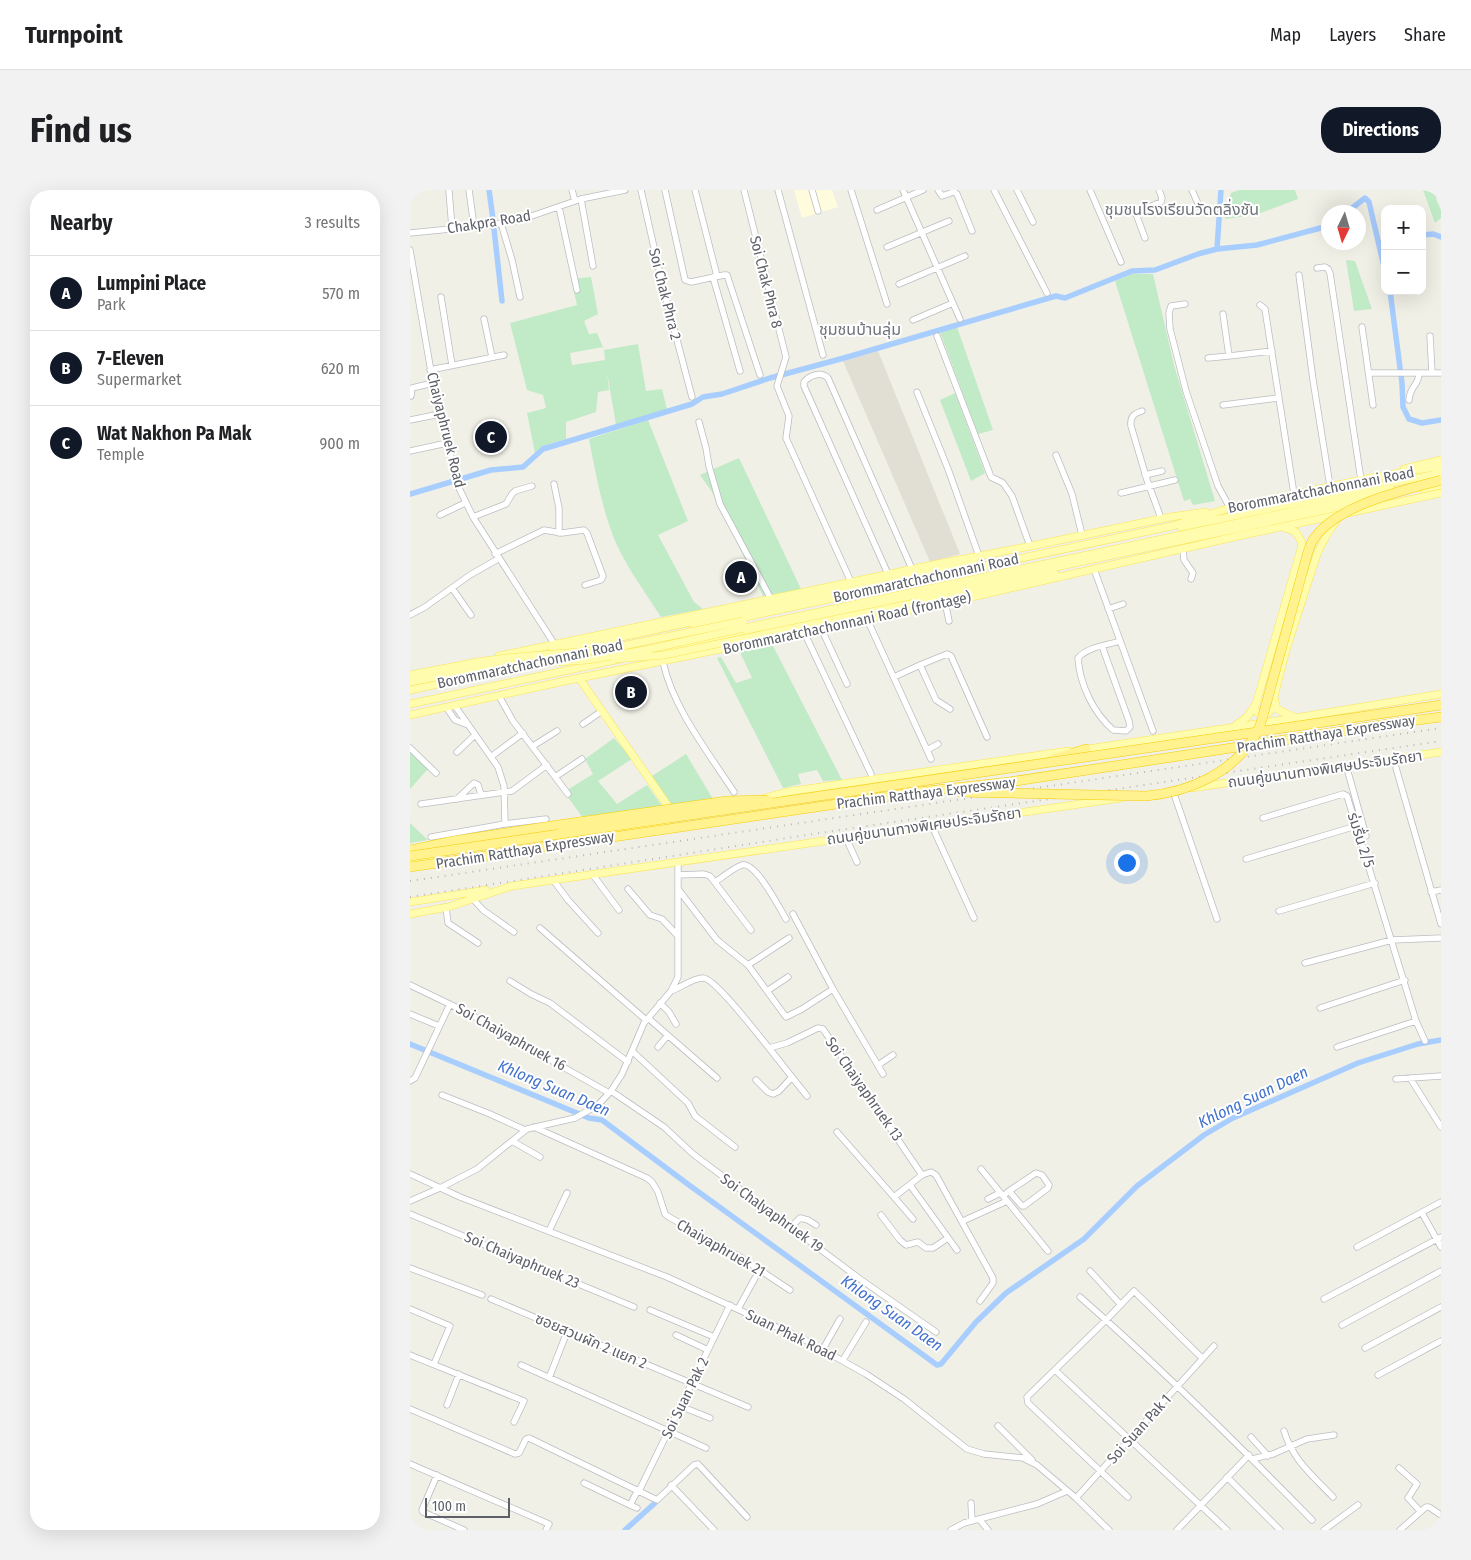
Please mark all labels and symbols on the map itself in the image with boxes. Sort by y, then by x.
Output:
district label: ชุมชนโรงเรียนวัดตลิ่งชัน [1105,198,1259,219]
north arrow [1321,205,1366,250]
street label: Chakpra Road [446,207,532,237]
street label: Soi Chak Phra 8 [746,234,786,330]
street label: Soi Chak Phra 2 [645,246,685,342]
district label: ชุมชนบ้านลุ่ม [819,320,901,339]
street label: Chaiyaphruek Road [423,370,469,490]
pin: C [475,418,507,456]
street label: Borommaratchachonnani Road [1226,463,1416,517]
street label: Borommaratchachonnani Road [832,550,1020,606]
pin: A [725,558,757,596]
street label: Borommaratchachonnani Road (frontage) [721,588,973,658]
street label: Borommaratchachonnani Road [436,636,624,692]
pin: B [615,673,647,711]
street label: Prachim Ratthaya Expressway [1236,711,1417,757]
street label: ถนนคู่ขนานทางพิเศษประจิมรัถยา [1227,746,1423,792]
street label: Prachim Ratthaya Expressway [835,773,1017,813]
street label: ถนนคู่ขนานทางพิเศษประจิมรัถยา [826,803,1022,849]
street label: ร่มรื่น 2/5 [1344,810,1380,870]
street label: Prachim Ratthaya Expressway [435,827,616,873]
your location [1114,850,1140,876]
street label: Soi Chaiyaphruek 16 [453,999,569,1075]
street label: Soi Chaiyaphruek 13 [822,1034,907,1145]
water label: Khlong Suan Daen [495,1056,613,1120]
water label: Khlong Suan Daen [1195,1062,1311,1132]
street label: Soi Chalyaphruek 19 [717,1170,827,1256]
street label: Chaiyaphruek 21 [673,1215,769,1281]
street label: Soi Chaiyaphruek 23 [462,1228,582,1292]
water label: Khlong Suan Daen [837,1271,947,1355]
street label: Suan Phak Road [743,1305,839,1365]
street label: ซอยสวนผัก 2 แยก 2 [532,1309,650,1373]
street label: Soi Suan Pak 2 [658,1354,713,1442]
street label: Soi Suan Pak 1 [1103,1390,1175,1468]
scale bar [425,1495,510,1518]

